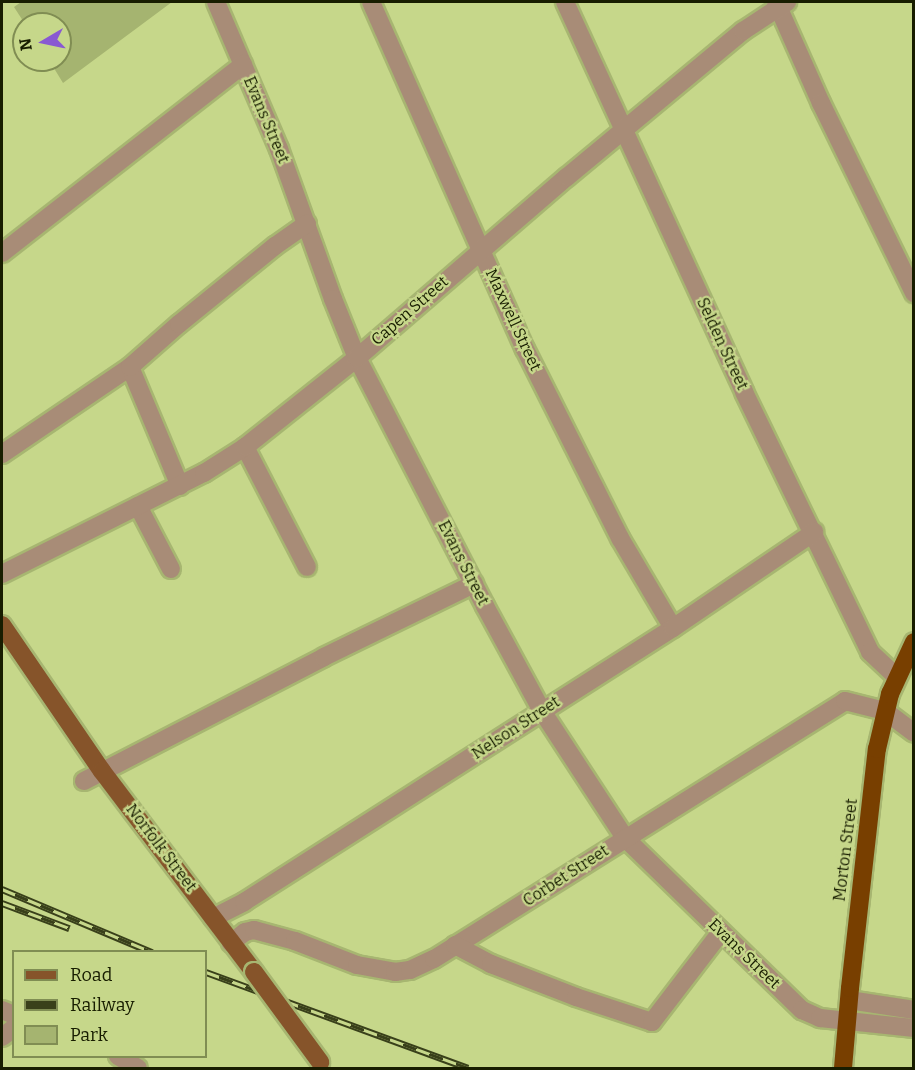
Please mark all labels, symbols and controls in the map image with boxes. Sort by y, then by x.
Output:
north arrow [12,12,72,72]
text: N [15,37,36,52]
street label: Evans Street [239,74,293,166]
street label: Maxwell Street [481,266,545,374]
street label: Capen Street [368,272,452,350]
street label: Selden Street [692,295,752,393]
street label: Evans Street [433,517,493,609]
street label: Nelson Street [468,692,564,764]
street label: Morton Street [830,797,862,903]
street label: Norfolk Street [122,800,200,896]
street label: Corbet Street [520,841,612,911]
street label: Evans Street [704,915,784,993]
legend [12,950,207,1058]
text: Road [70,964,112,986]
text: Railway [70,994,134,1016]
text: Park [70,1024,108,1046]

